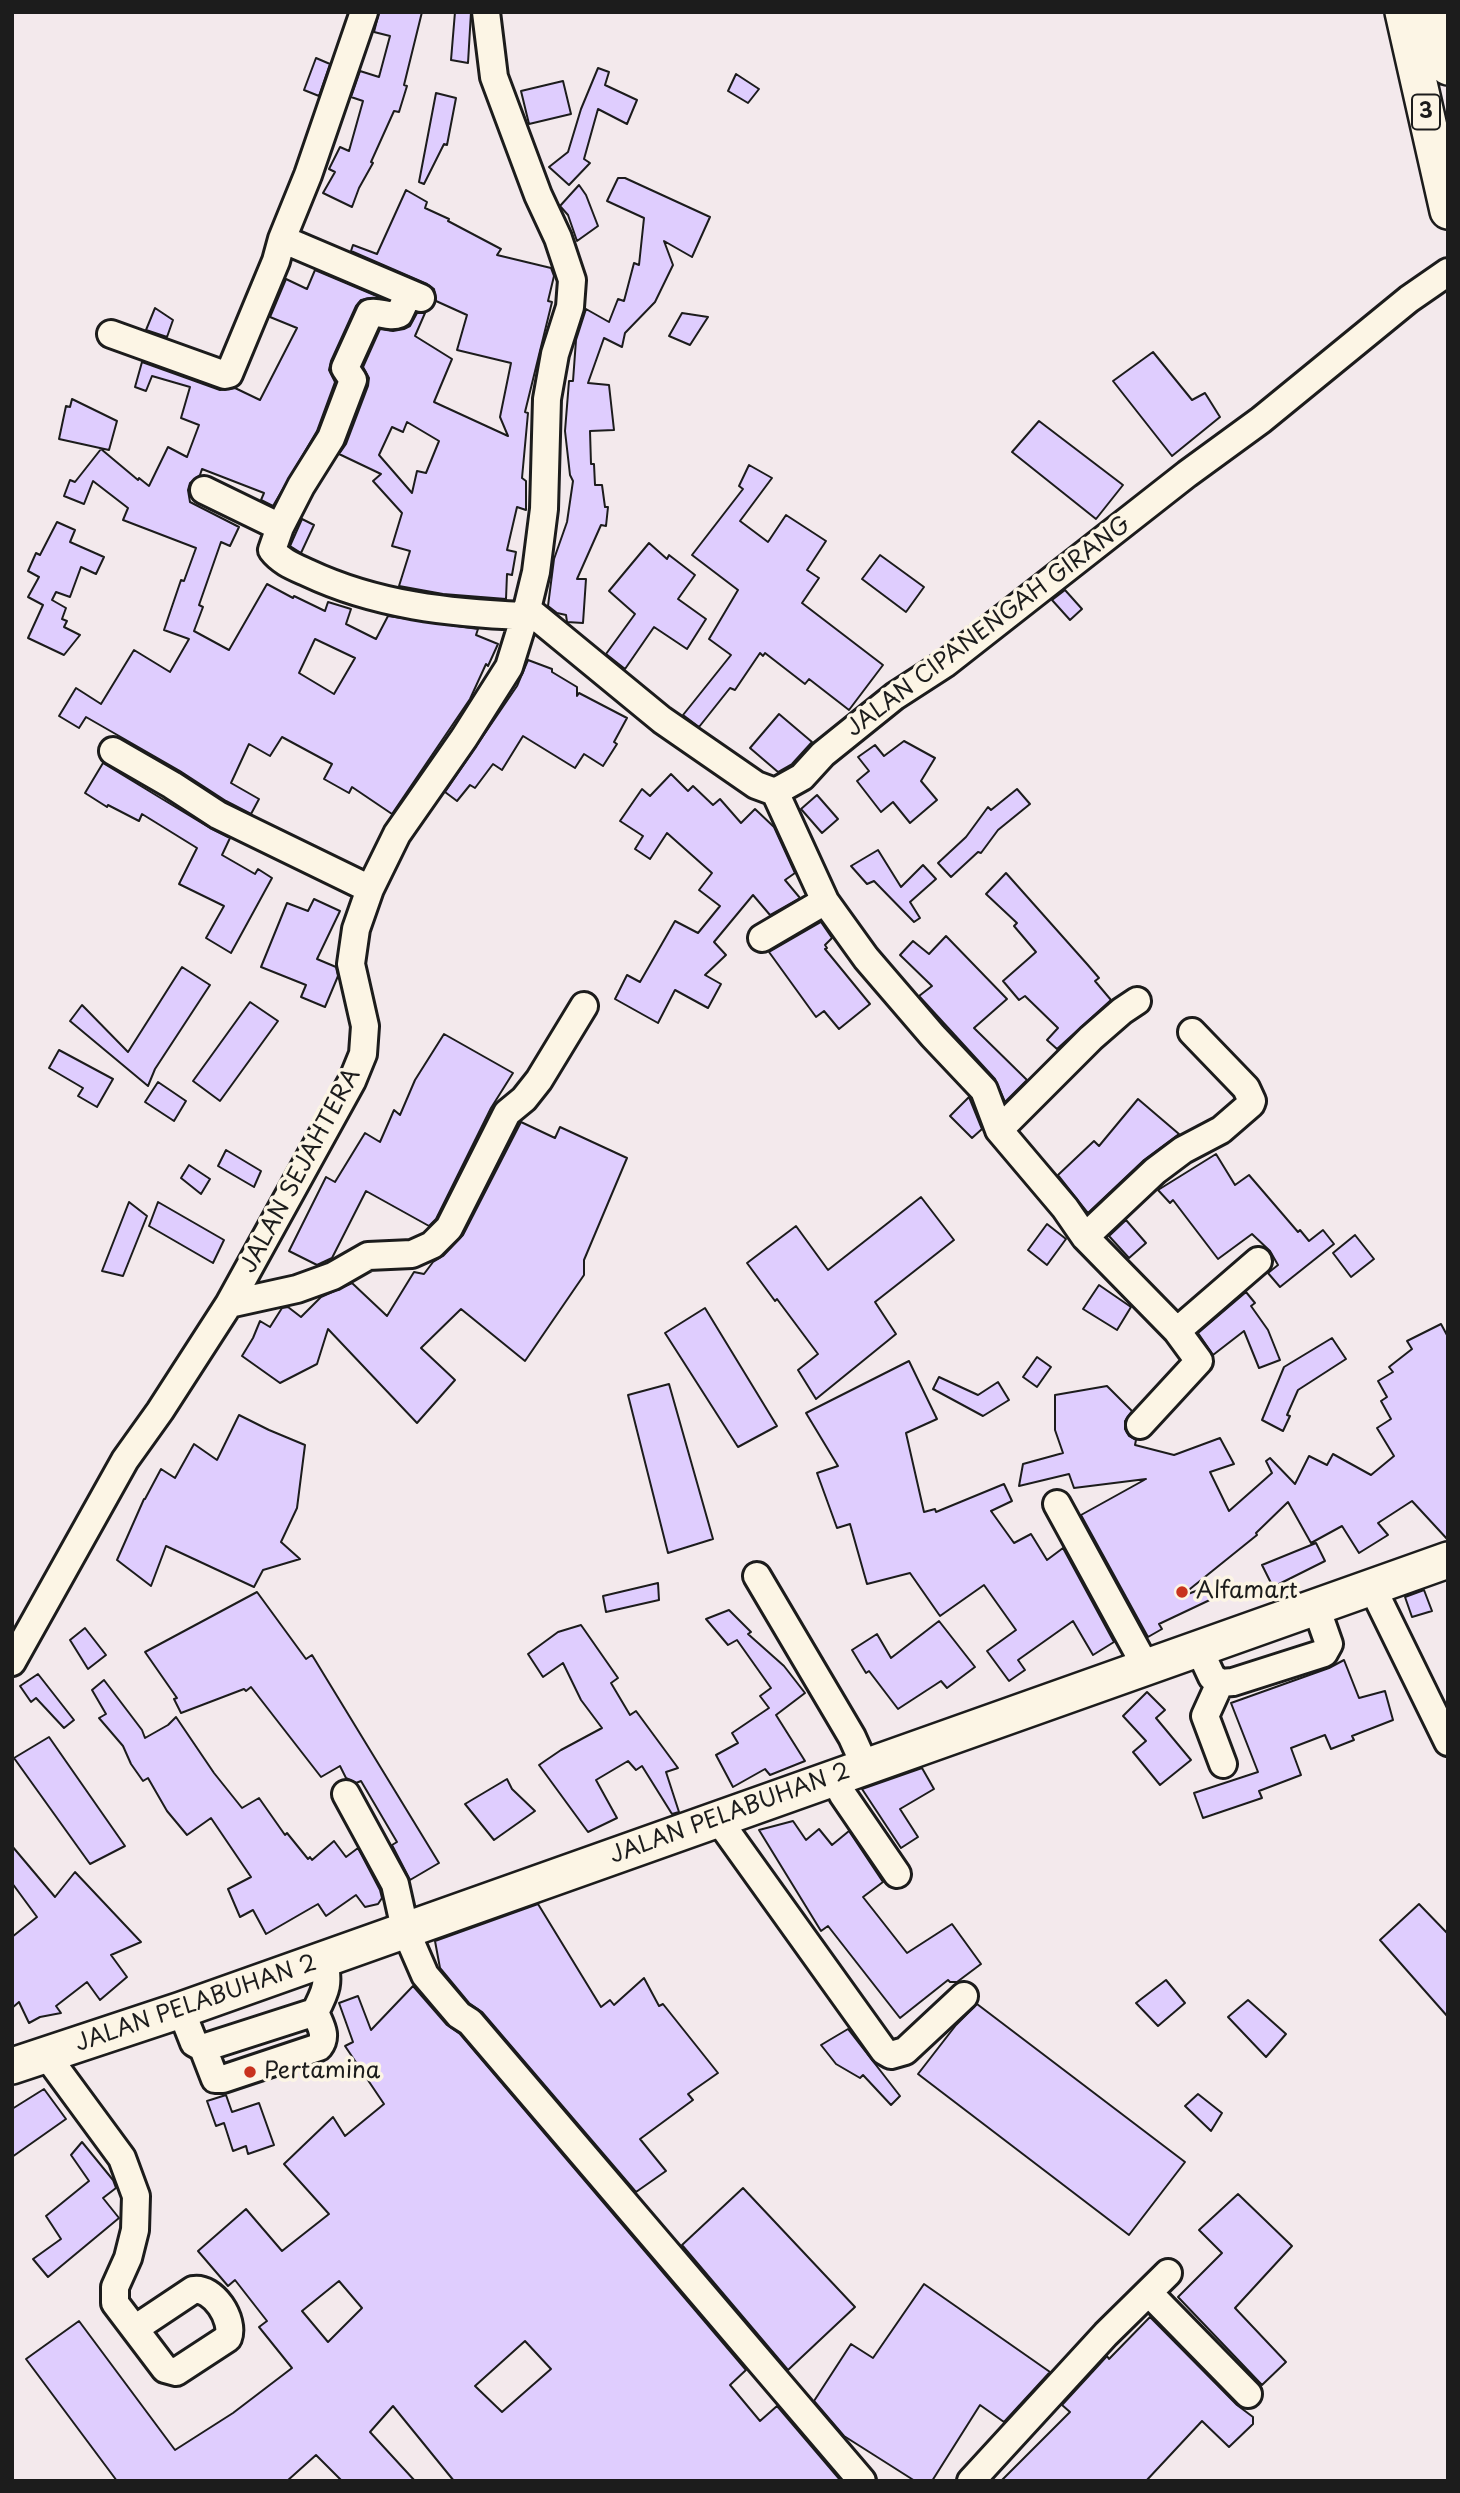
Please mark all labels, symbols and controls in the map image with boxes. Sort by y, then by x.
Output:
road number: 3 [1412,94,1440,130]
street label: JALAN CIPANENGAH GIRANG [841,511,1137,743]
street label: JALAN SEJAHTERA [235,1064,367,1278]
place label: Alfamart [1196,1578,1298,1606]
marker: Alfamart [1174,1584,1190,1600]
street label: JALAN PELABUHAN 2 [606,1758,854,1870]
street label: JALAN PELABUHAN 2 [72,1950,320,2058]
place label: Pertamina [264,2058,380,2086]
marker: Pertamina [242,2064,258,2080]

